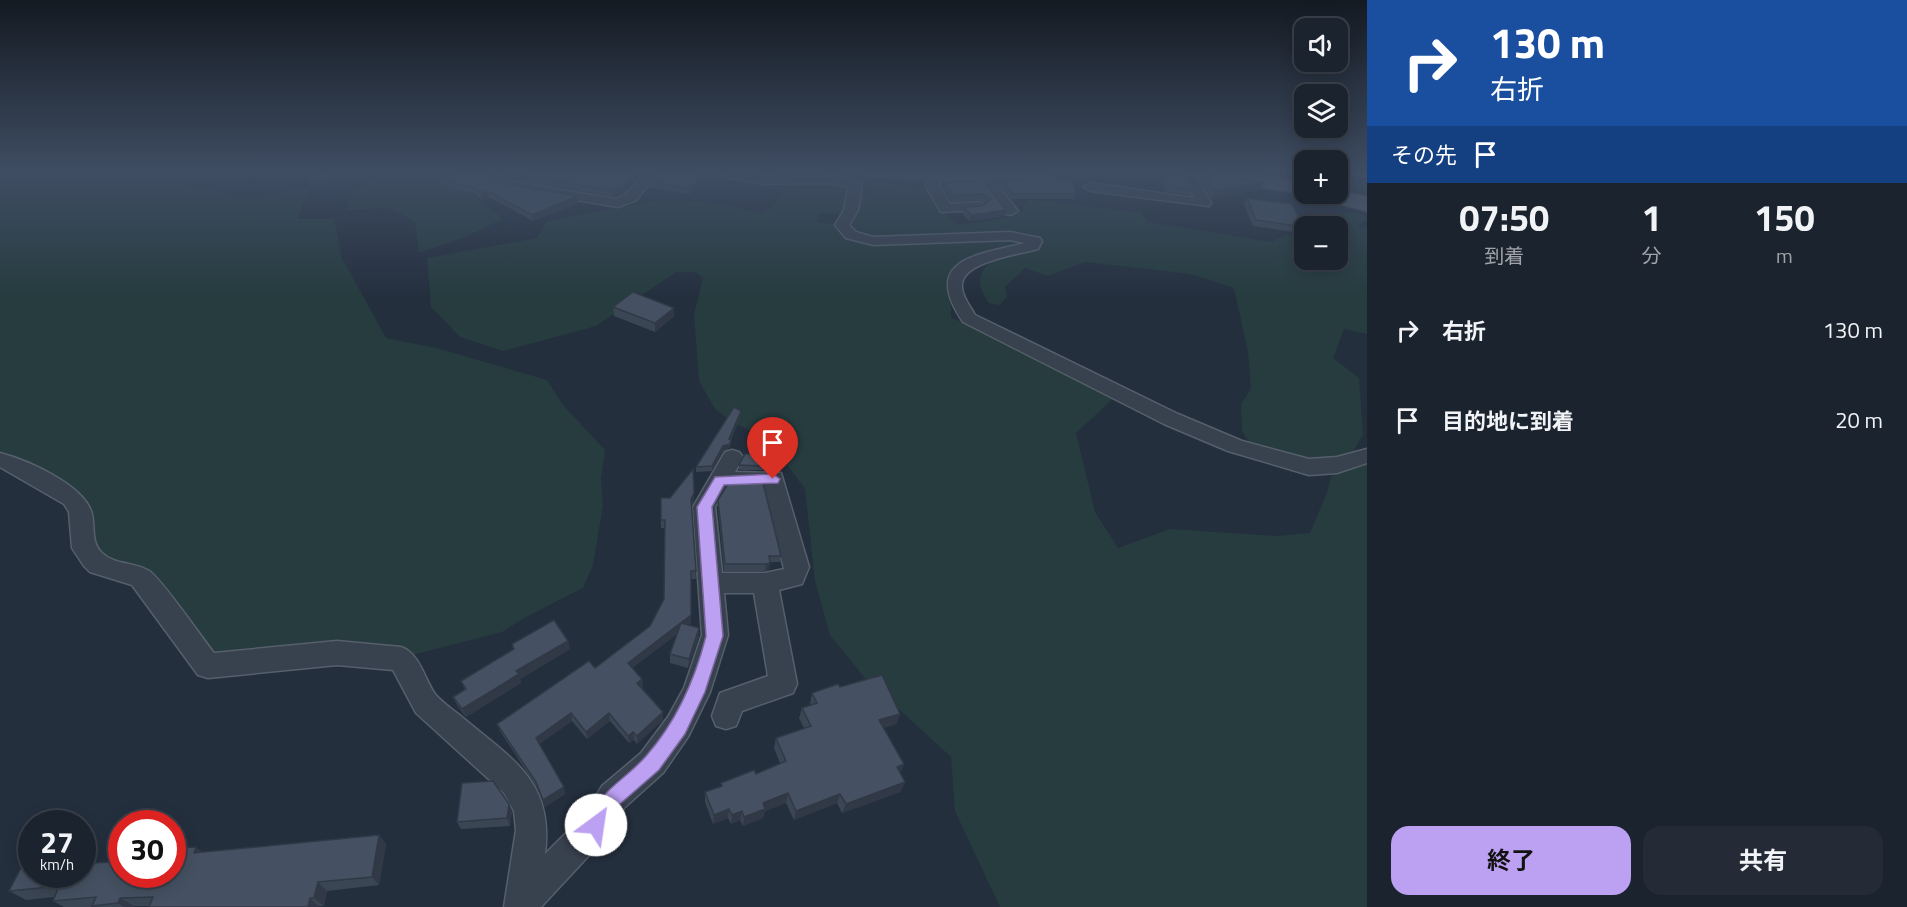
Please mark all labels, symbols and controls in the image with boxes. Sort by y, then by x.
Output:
text: 130 m [1490,10,1605,74]
map controls [1294,18,1348,270]
button: sound [1294,18,1348,72]
icon: right [1391,24,1469,102]
text: 右折 [1490,68,1544,109]
button: layers [1294,84,1348,138]
text: その先 [1391,138,1457,172]
icon: arrive [1469,138,1502,171]
button: + [1294,150,1348,204]
text: 07:50 [1459,190,1549,245]
text: 1 [1642,190,1662,245]
text: 150 [1754,190,1815,245]
button: − [1294,216,1348,270]
text: 到着 [1484,240,1524,271]
text: 分 [1642,240,1662,271]
text: m [1776,240,1793,271]
text: 130 m [1823,313,1883,347]
icon: right [1391,314,1424,347]
text: 右折 [1442,314,1486,348]
text: 20 m [1835,403,1883,437]
icon: arrive [1391,404,1424,437]
text: 目的地に到着 [1442,404,1574,438]
pin [747,417,798,479]
icon: arrive [756,426,789,459]
position arrow [564,793,628,857]
speed limit sign: 30 [108,810,186,888]
text: 27 [40,819,74,865]
button: 終了 [1391,826,1631,895]
button: 共有 [1643,826,1883,895]
text: km/h [40,853,74,876]

